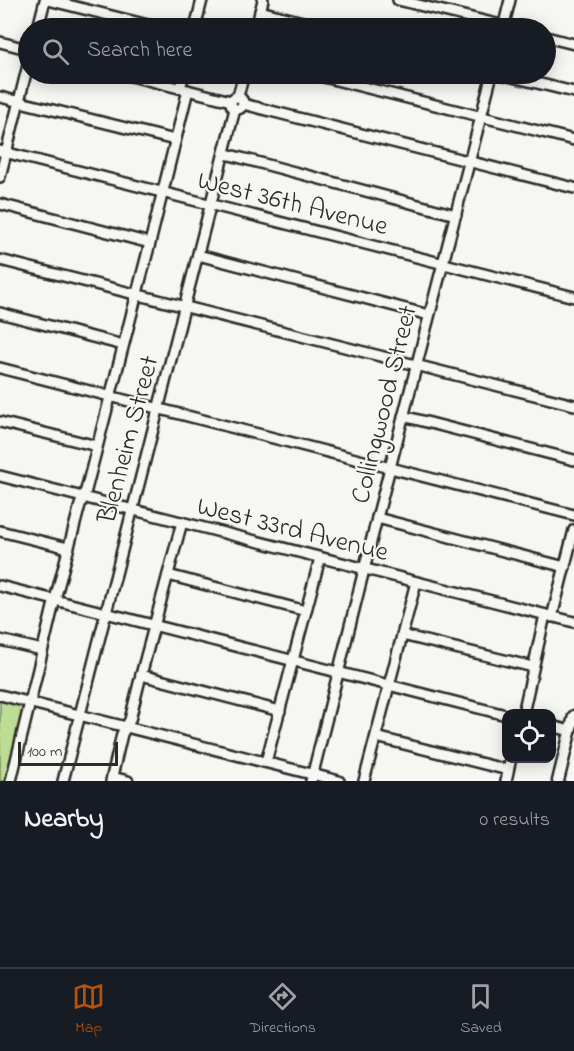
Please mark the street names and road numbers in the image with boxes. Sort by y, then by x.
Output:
street label: West 36th Avenue [193,162,393,247]
street label: Collingwood Street [342,301,429,508]
street label: Blenheim Street [88,352,171,529]
street label: West 33rd Avenue [193,488,393,573]

